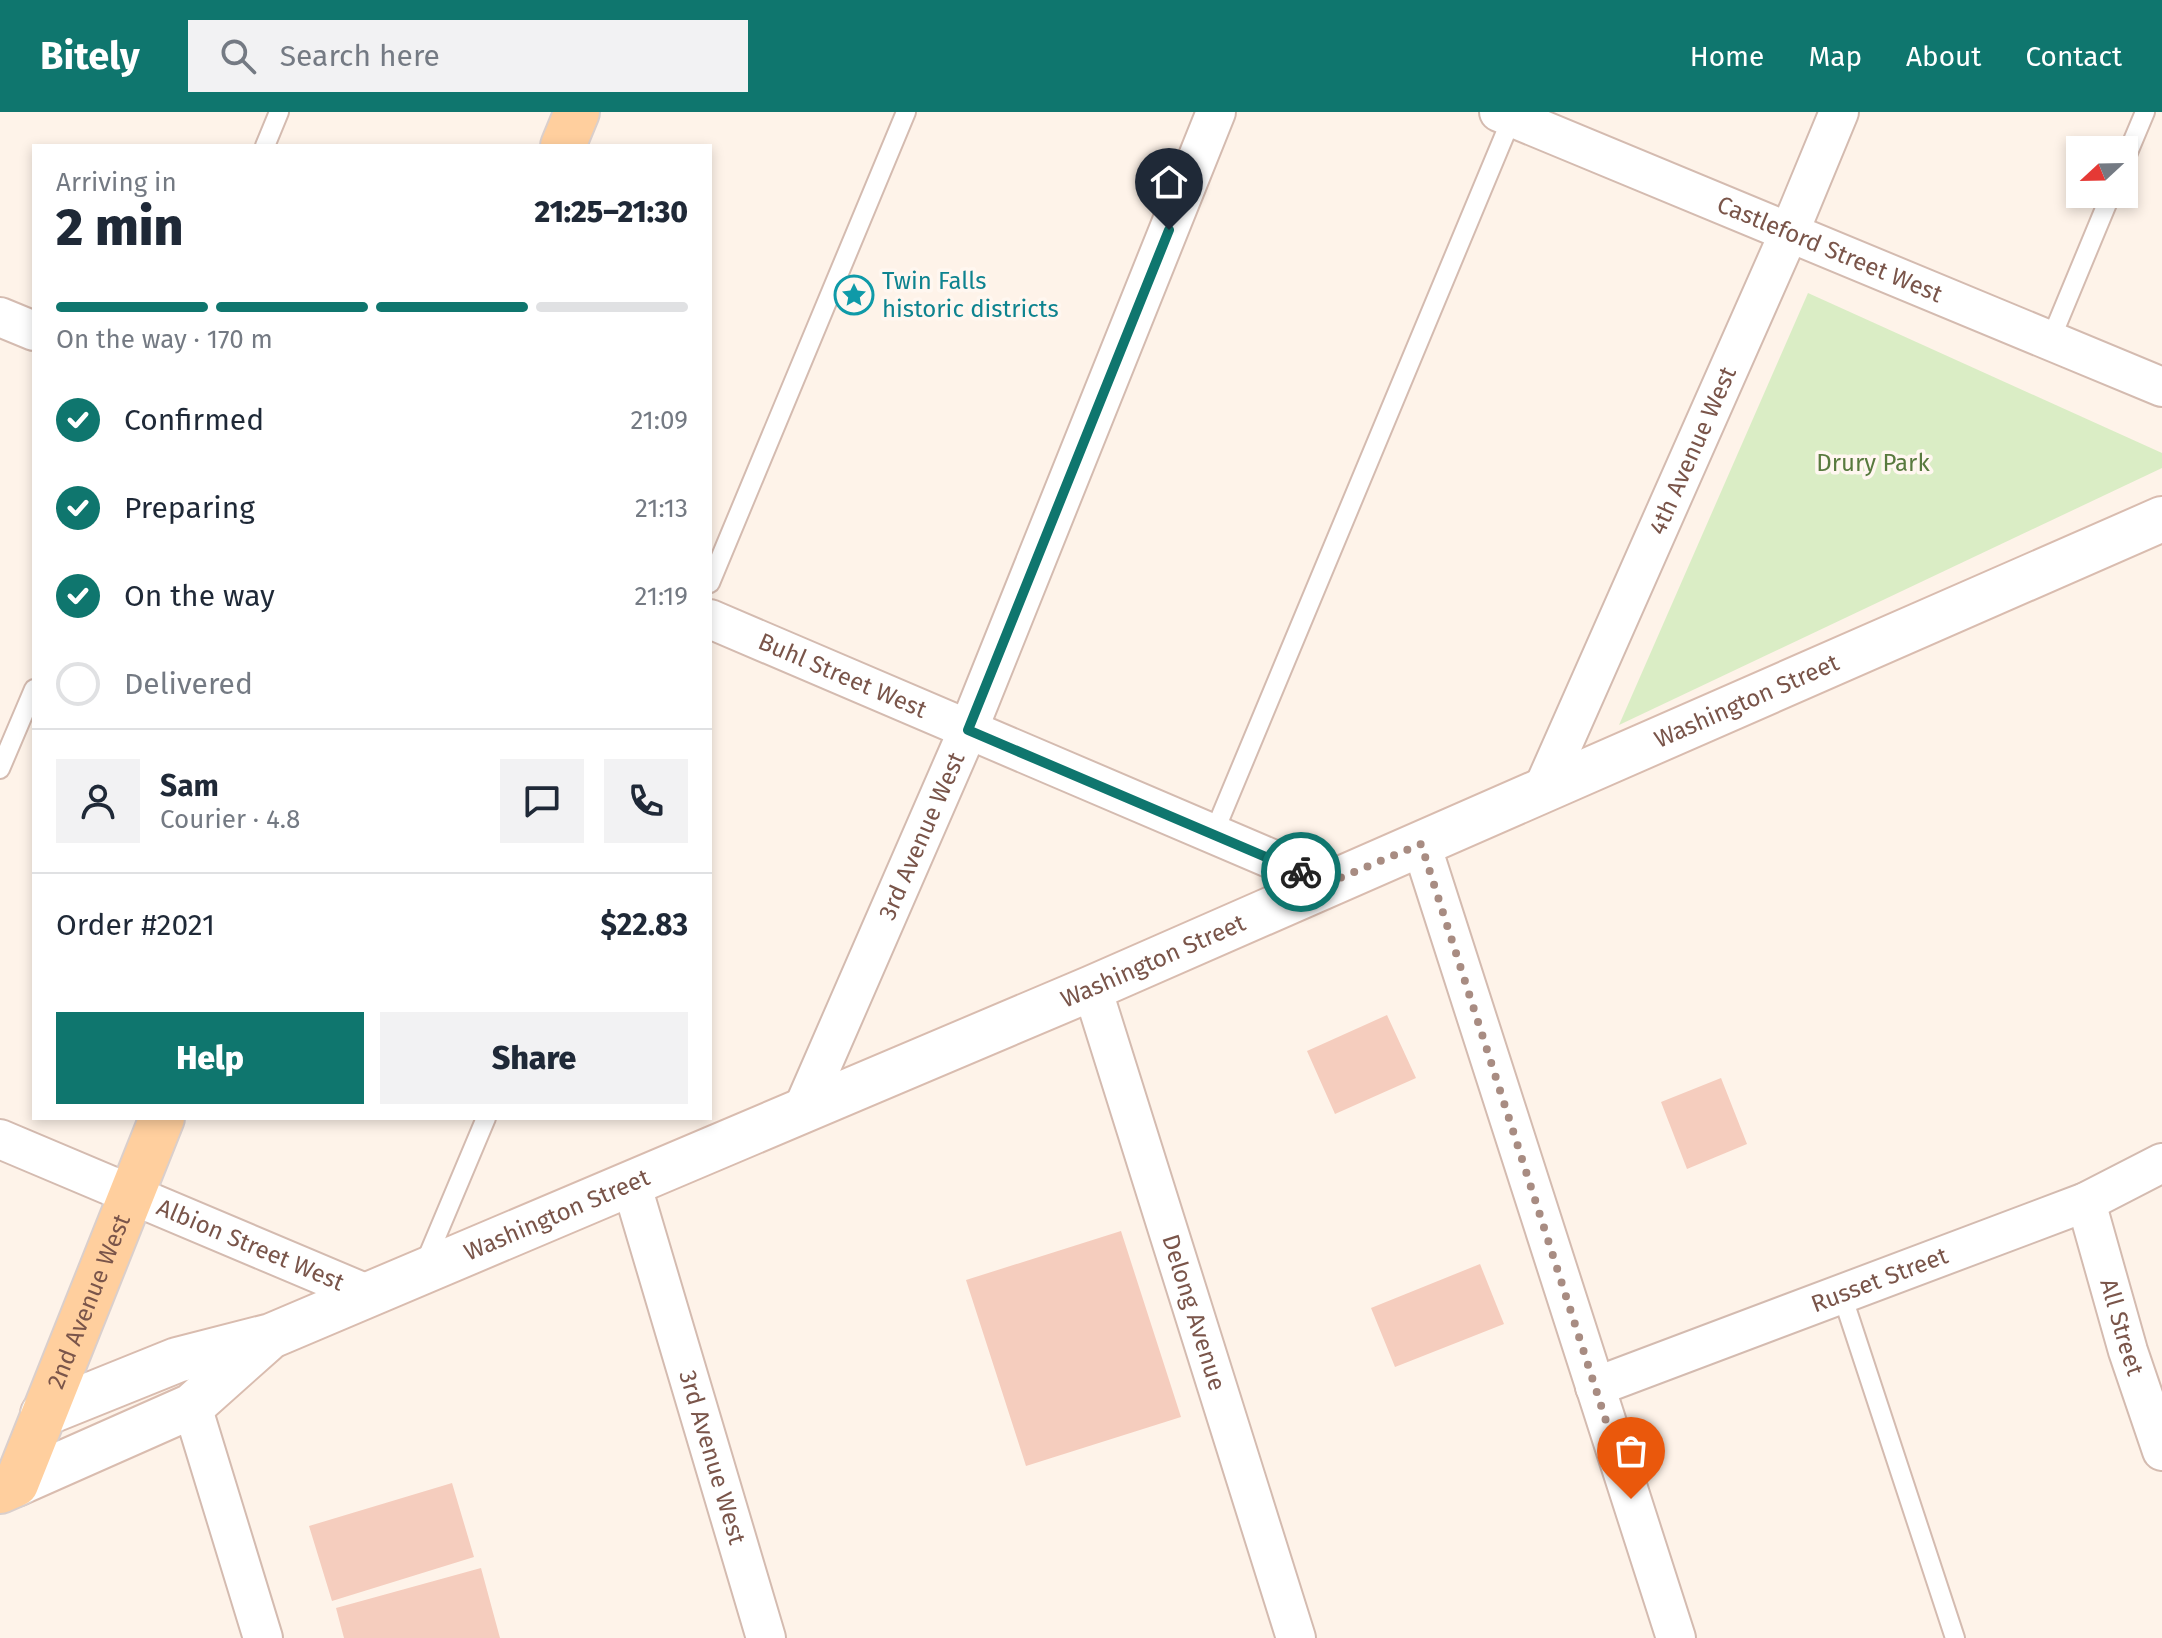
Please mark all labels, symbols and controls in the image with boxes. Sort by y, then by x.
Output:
search box [188,20,748,92]
text: Bitely [40,33,140,79]
icon: search [216,34,260,78]
text: Search here [280,38,440,74]
text: Home [1690,40,1764,73]
text: Map [1808,40,1862,73]
text: About [1906,40,1981,73]
text: Contact [2025,40,2122,73]
north arrow [2066,136,2138,208]
map controls [2066,136,2138,208]
pin [1135,148,1203,230]
icon: home [1147,160,1191,204]
text: Arriving in [56,167,177,198]
street label: Castleford Street West [1713,190,1947,308]
text: 21:25–21:30 [535,194,688,230]
text: 2 min [56,196,183,259]
place label: Twin Falls historic districts [882,267,1059,323]
place icon: Twin Falls historic districts [833,274,875,316]
text: On the way · 170 m [56,324,273,355]
street label: 4th Avenue West [1643,362,1742,539]
icon: check [56,398,100,442]
text: Confirmed [124,402,264,438]
text: 21:09 [630,405,688,436]
park label: Drury Park [1816,449,1930,477]
icon: check [56,486,100,530]
text: Preparing [124,490,255,526]
text: 21:13 [635,493,688,524]
icon: check [56,574,100,618]
text: On the way [124,578,275,614]
text: 21:19 [634,581,688,612]
street label: Buhl Street West [754,627,931,724]
street label: Washington Street [1650,648,1844,754]
text: Delivered [124,666,253,702]
street label: 3rd Avenue West [873,748,971,924]
button: person [56,759,140,843]
button: chat [500,759,584,843]
button: phone [604,759,688,843]
text: Sam [160,768,219,804]
text: Courier · 4.8 [160,804,300,835]
courier [1261,832,1341,912]
icon: bike [1279,850,1323,894]
text: Order #2021 [56,907,215,943]
text: $22.83 [601,907,688,943]
street label: Washington Street [1057,908,1250,1014]
button: Help [56,1012,364,1104]
button: Share [380,1012,688,1104]
street label: Washington Street [460,1163,654,1266]
street label: Albion Street West [153,1193,349,1297]
street label: 2nd Avenue West [41,1210,136,1393]
street label: Delong Avenue [1156,1231,1231,1394]
street label: Russet Street [1807,1241,1952,1318]
street label: All Street [2094,1275,2149,1379]
street label: 3rd Avenue West [673,1367,751,1548]
pin [1597,1417,1665,1499]
icon: bag [1609,1429,1653,1473]

